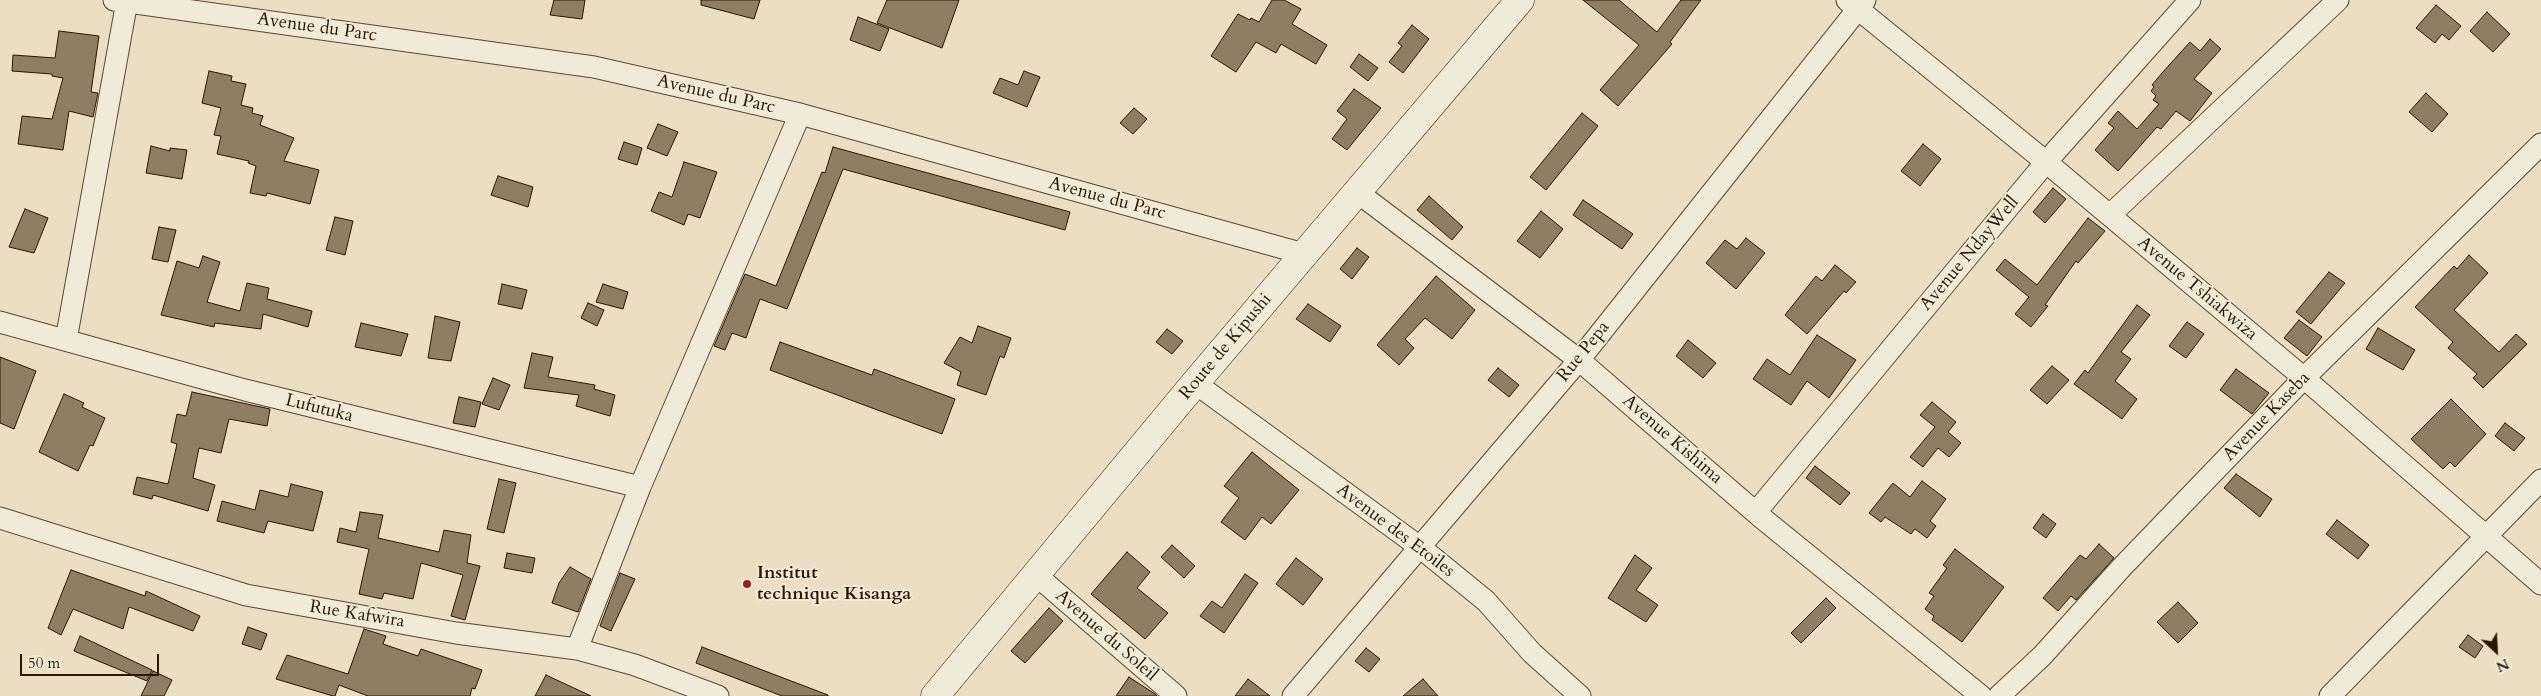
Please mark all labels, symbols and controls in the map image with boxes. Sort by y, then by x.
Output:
street label: Avenue du Parc [256,9,378,47]
street label: Avenue du Parc [655,71,777,119]
street label: Avenue du Parc [1046,173,1168,225]
street label: Avenue NdayWell [1916,192,2024,316]
street label: Avenue Tshiakwiza [2133,232,2261,346]
street label: Route de Kipushi [1175,289,1277,405]
street label: Rue Pepa [1553,317,1615,387]
street label: Avenue Kaseba [2219,368,2315,466]
street label: Lufutuka [283,390,355,428]
street label: Avenue Kishima [1618,391,1726,489]
street label: Avenue des Etoiles [1332,480,1458,582]
place label: Institut technique Kisanga [757,563,911,606]
marker: Institut technique Kisanga [741,578,753,590]
street label: Avenue du Soleil [1050,586,1162,686]
street label: Rue Kafwira [308,597,406,633]
north arrow [2471,626,2521,676]
scale bar [22,644,161,676]
text: 50 m [28,653,60,673]
text: N [2493,654,2512,676]

